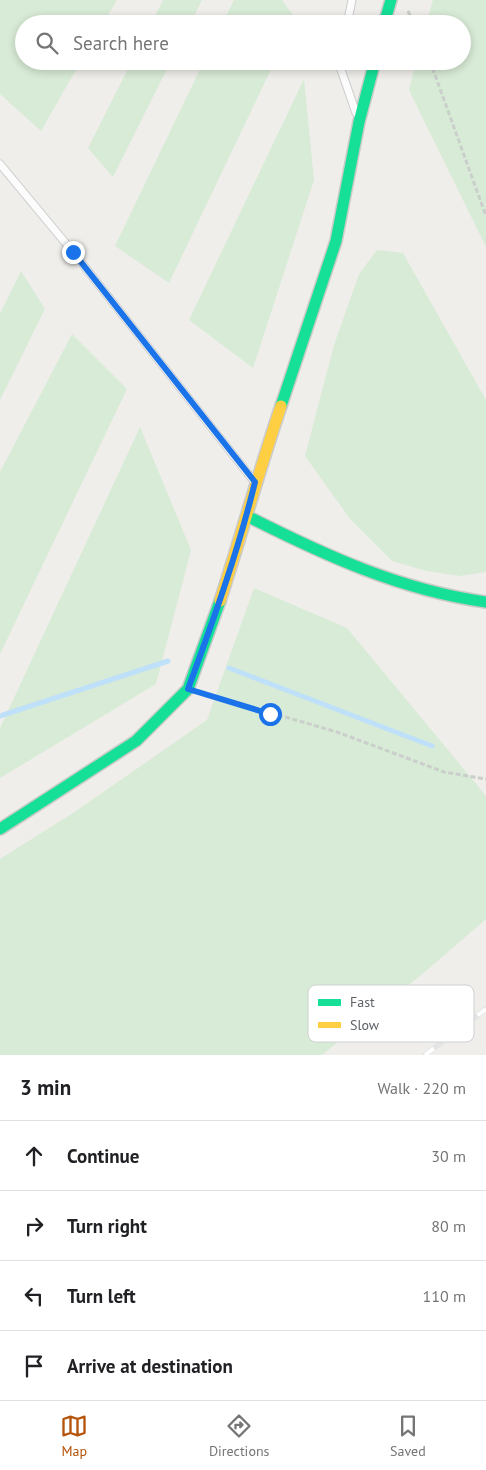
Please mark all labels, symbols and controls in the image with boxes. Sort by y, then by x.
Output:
search box [15,15,471,70]
icon: search [33,29,61,57]
text: Search here [73,31,169,55]
route end [62,241,85,264]
route start [259,703,282,726]
legend [308,985,474,1042]
text: Fast [350,993,375,1011]
text: Slow [350,1016,380,1034]
text: 3 min [20,1074,71,1101]
text: Walk · 220 m [377,1078,466,1098]
icon: ahead [20,1142,48,1170]
text: Continue [67,1144,139,1168]
text: 30 m [431,1146,466,1166]
icon: right [20,1212,48,1240]
text: Turn right [67,1214,147,1238]
text: 80 m [431,1216,466,1236]
icon: left [20,1282,48,1310]
text: Turn left [67,1284,136,1308]
text: 110 m [423,1286,466,1306]
icon: arrive [20,1352,48,1380]
text: Arrive at destination [67,1354,233,1378]
tab: Map [60,1412,88,1460]
tab: Directions [209,1412,269,1460]
tab: Saved [390,1412,426,1460]

